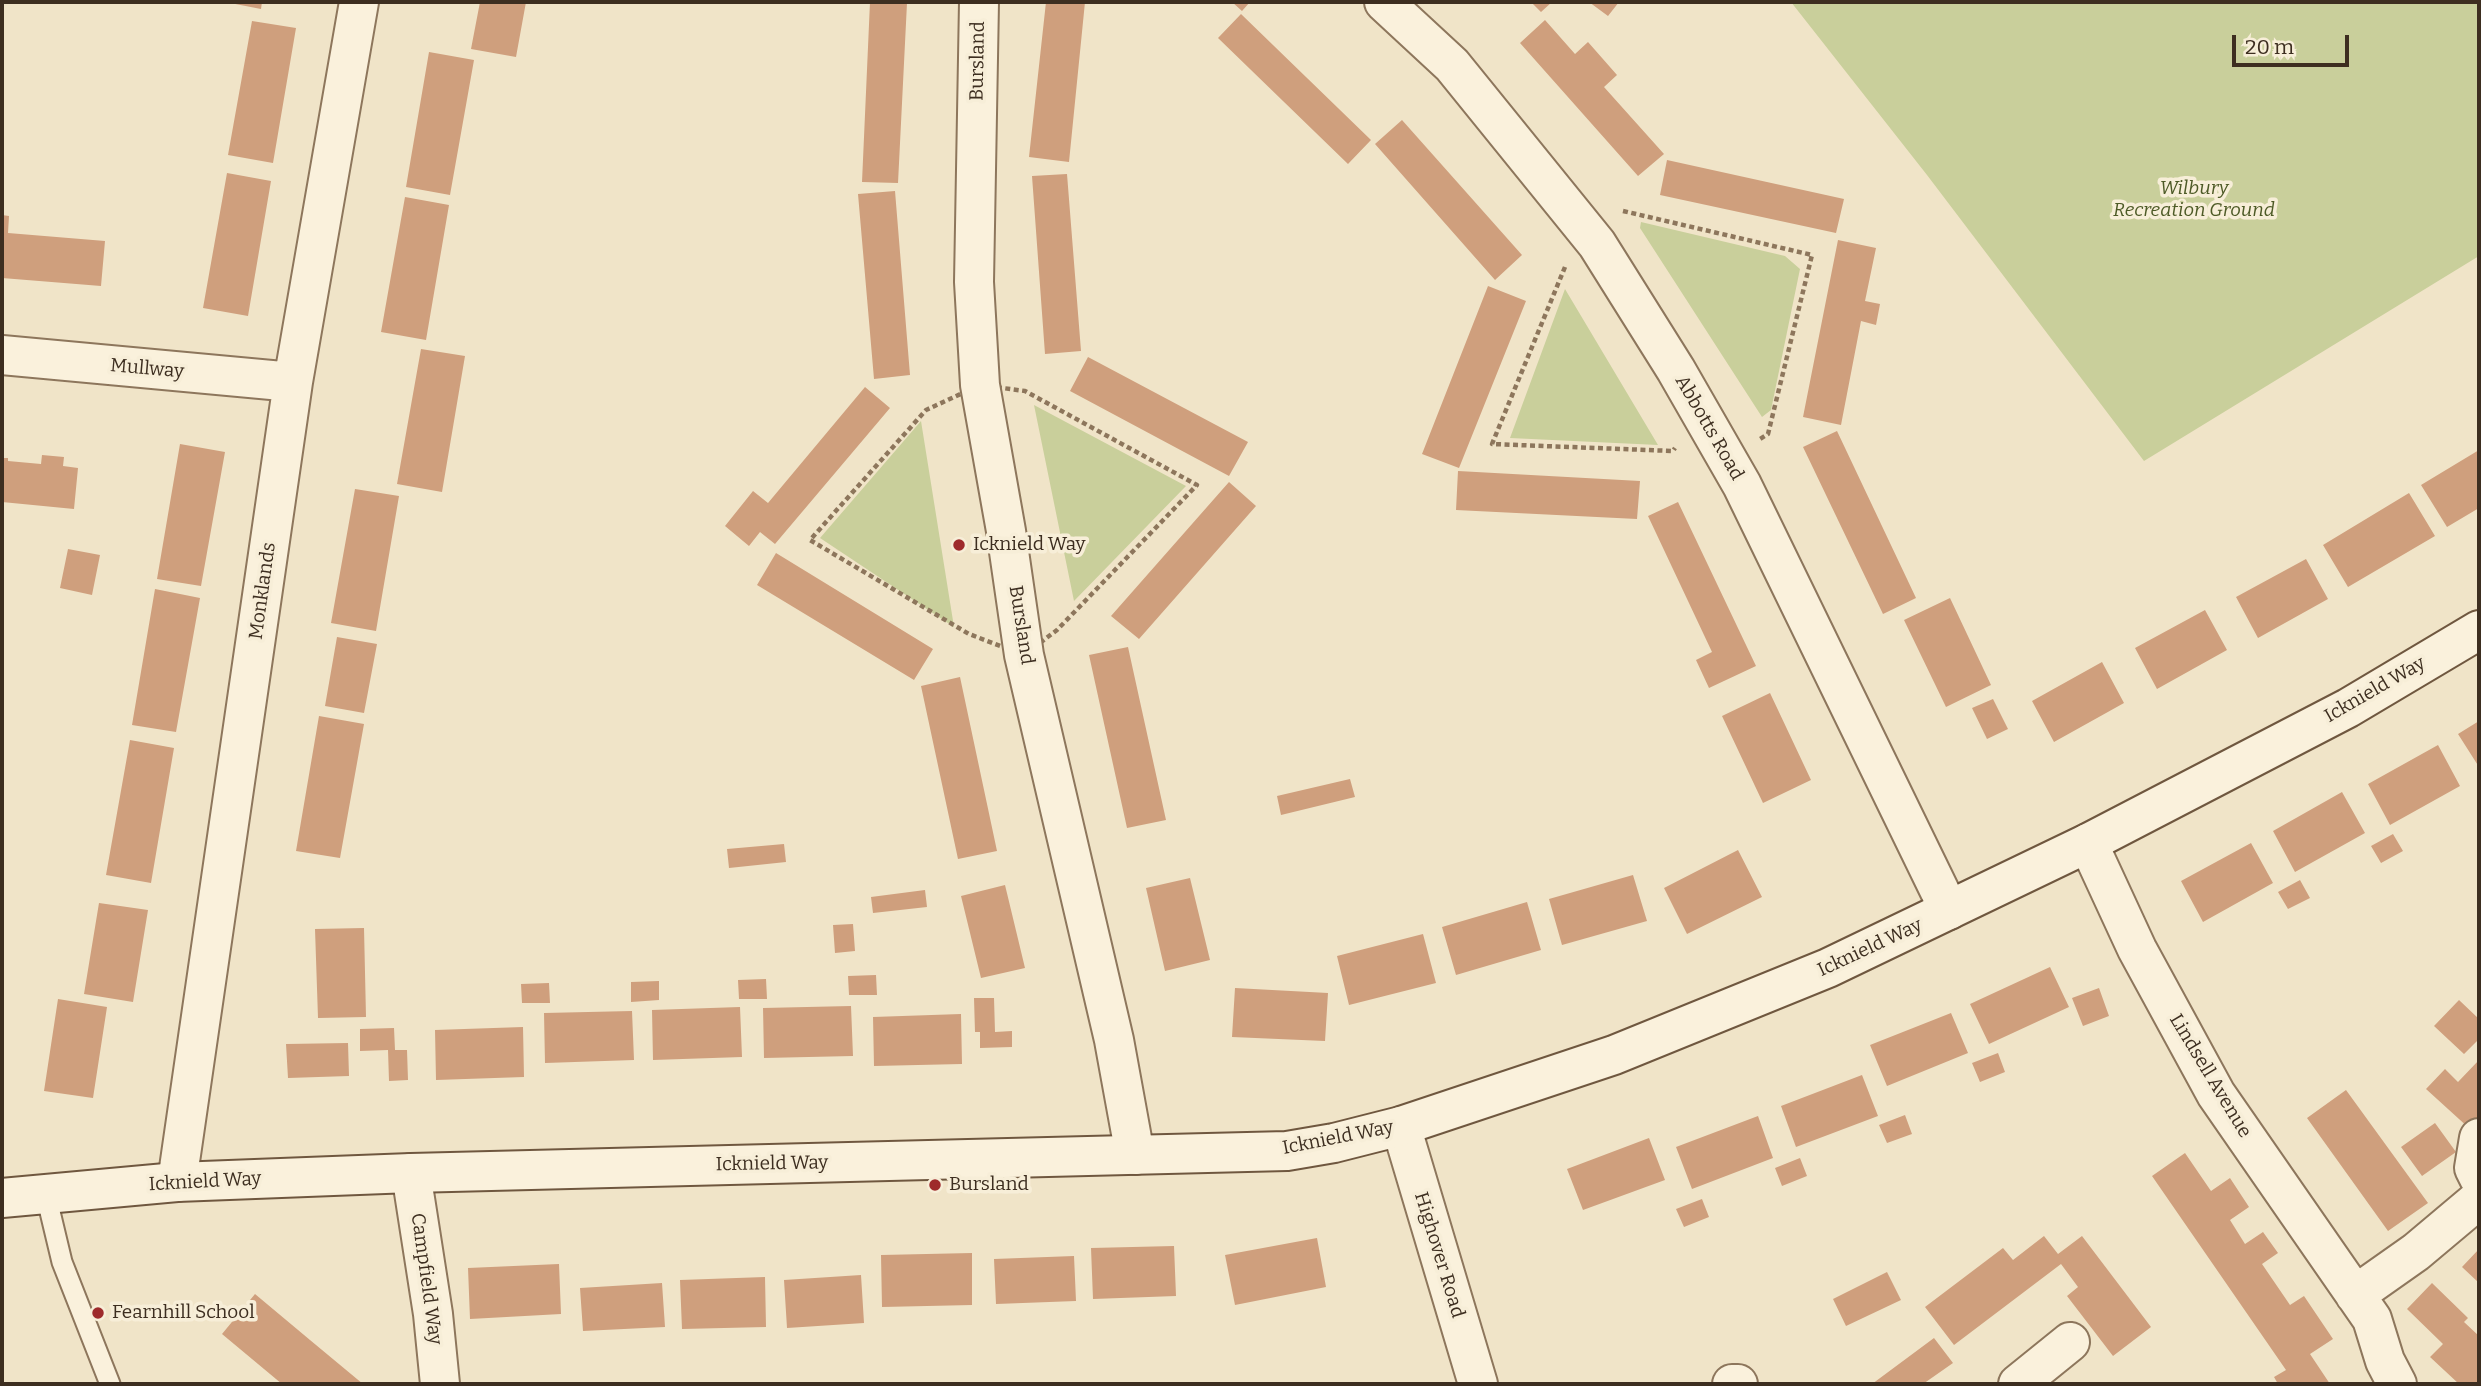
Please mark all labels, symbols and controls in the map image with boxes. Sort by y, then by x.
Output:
street label: Bursland [966,21,990,101]
scale bar [2236,21,2353,65]
text: 20 m [2245,34,2294,60]
park label: Wilbury Recreation Ground [2113,178,2275,222]
street label: Mullway [109,354,185,384]
street label: Abbotts Road [1670,372,1748,484]
place label: Icknield Way [973,534,1086,556]
marker: Icknield Way [951,537,967,553]
street label: Monklands [245,541,281,641]
street label: Bursland [1003,584,1039,666]
street label: Icknield Way [2321,652,2429,728]
street label: Icknield Way [1814,914,1926,982]
street label: Lindsell Avenue [2164,1010,2256,1142]
street label: Icknield Way [1281,1116,1395,1160]
street label: Icknield Way [716,1152,828,1176]
street label: Icknield Way [148,1168,262,1196]
place label: Bursland [949,1174,1029,1196]
marker: Bursland [927,1177,943,1193]
street label: Highover Road [1409,1189,1469,1321]
street label: Campfield Way [405,1212,447,1346]
place label: Fearnhill School [112,1302,255,1324]
marker: Fearnhill School [90,1305,106,1321]

